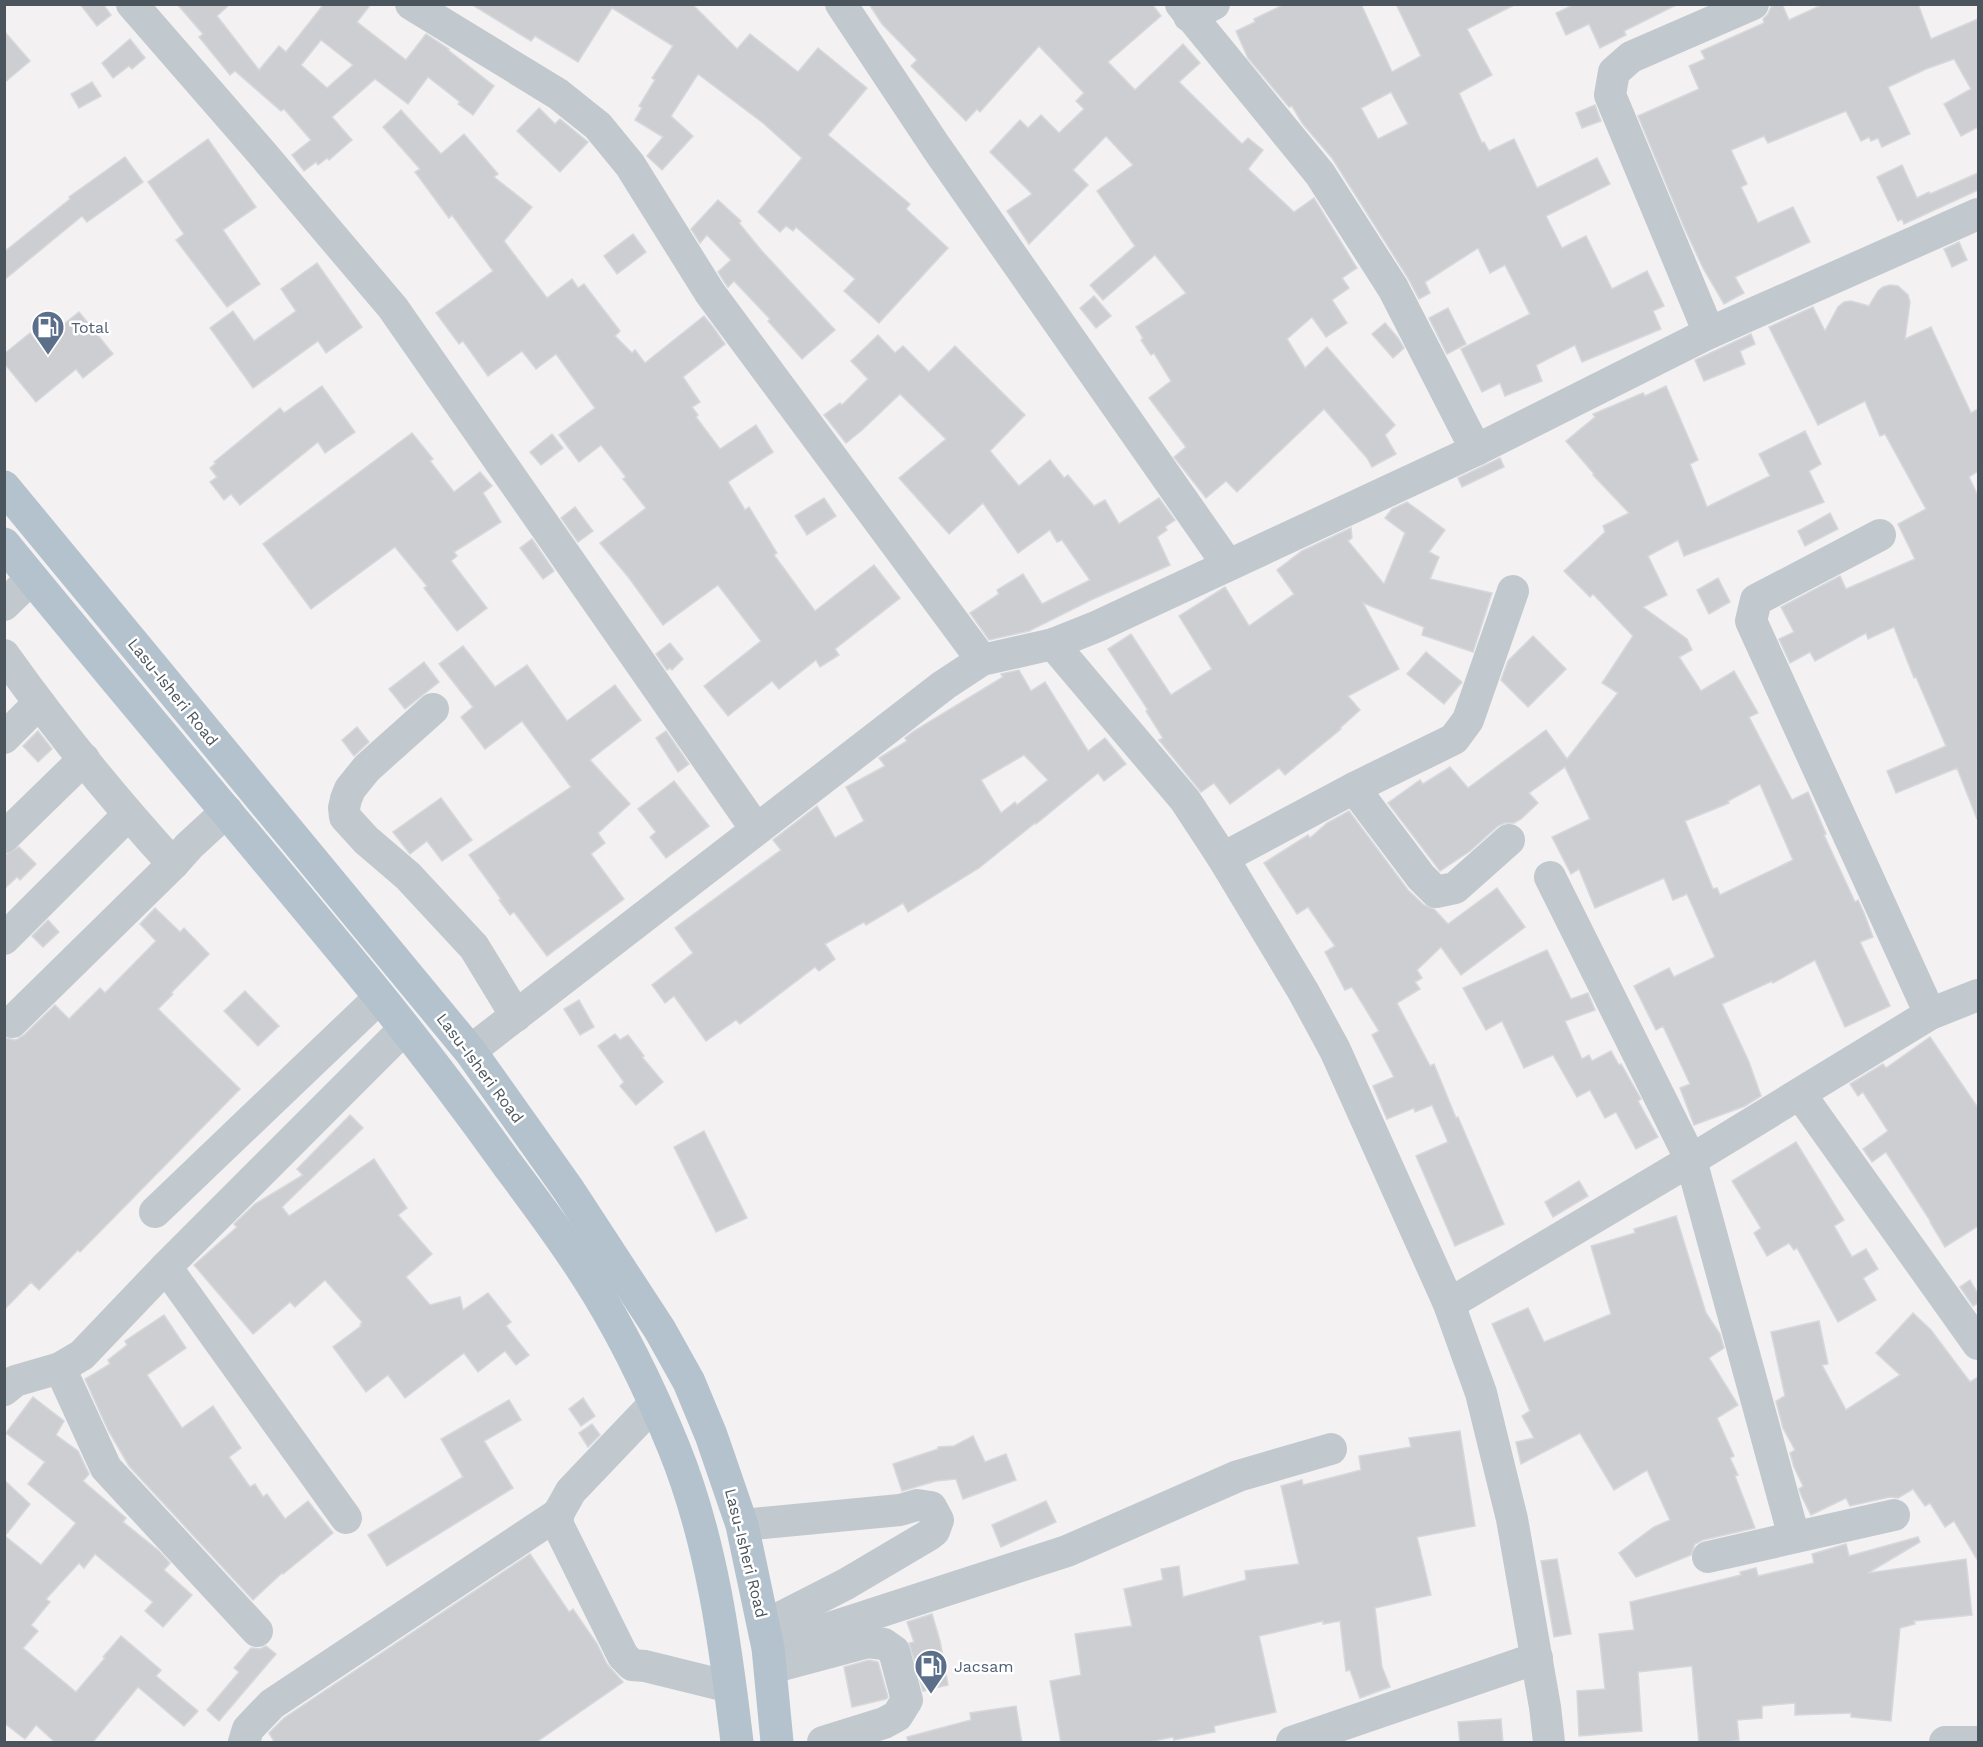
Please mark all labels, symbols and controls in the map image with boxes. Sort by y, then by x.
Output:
fuel station icon: Total [30,309,66,356]
place label: Total [71,318,109,337]
street label: Lasu-Isheri Road [124,635,222,749]
street label: Lasu-Isheri Road [433,1009,527,1127]
street label: Lasu-Isheri Road [721,1486,771,1620]
fuel station icon: Jacsam [913,1648,949,1695]
place label: Jacsam [954,1657,1014,1676]

